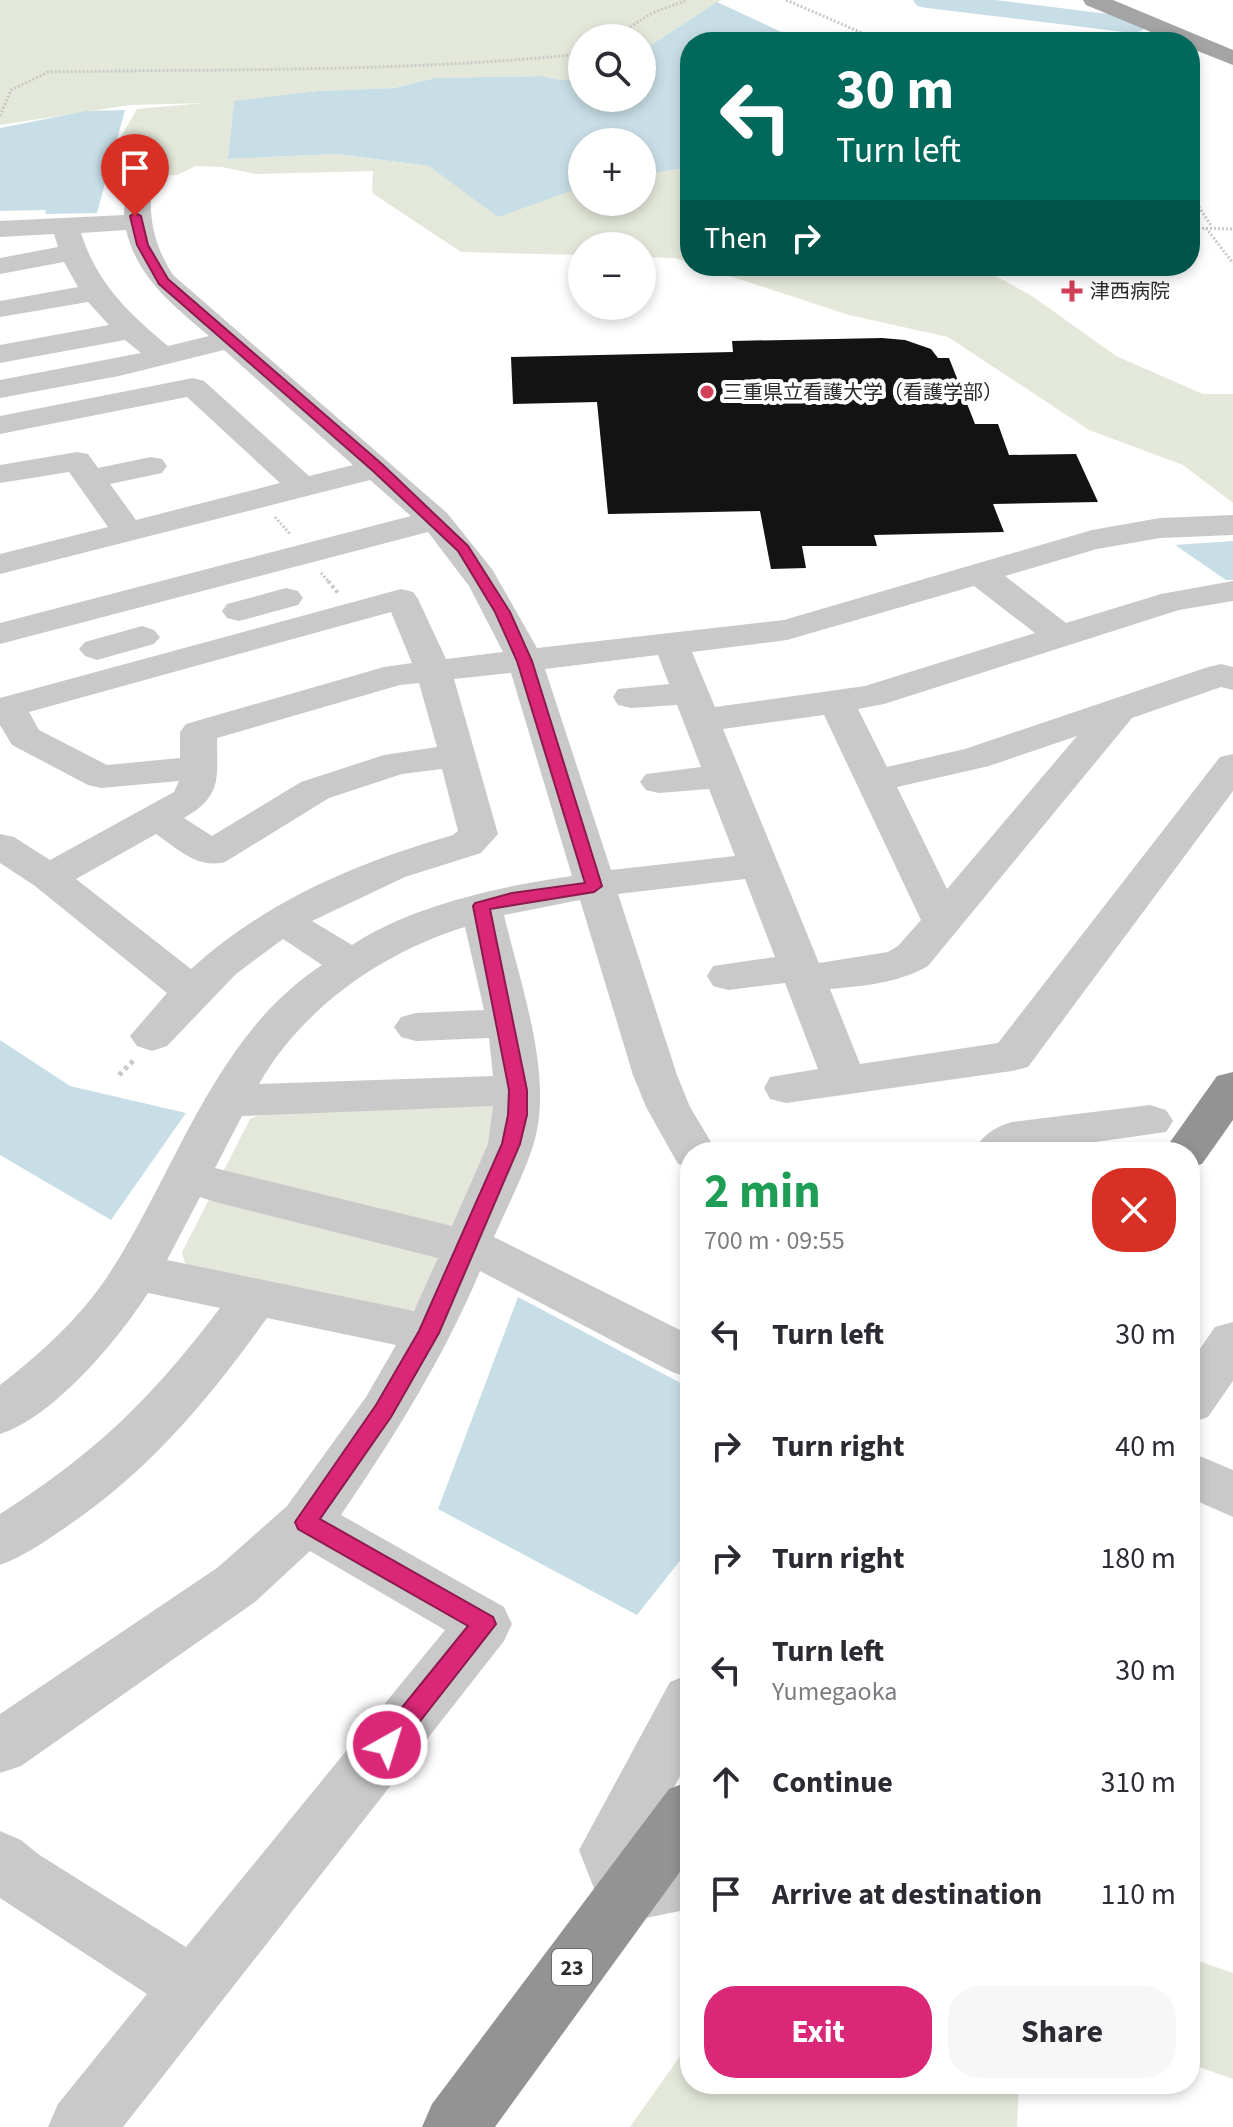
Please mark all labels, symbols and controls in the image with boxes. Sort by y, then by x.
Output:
map controls [568,24,656,320]
button: search [568,24,656,112]
text: 30 m [836,51,954,130]
icon: left [704,64,808,168]
text: Turn left [836,125,961,176]
button: + [568,128,656,216]
pin [101,134,169,216]
icon: arrive [113,146,157,190]
icon: right [784,216,828,260]
text: Then [704,217,768,260]
button: − [568,232,656,320]
place label: 津西病院 [1090,278,1170,306]
marker: 津西病院 [1061,280,1083,302]
place label: 三重県立看護大学（看護学部） [723,379,1003,407]
marker: 三重県立看護大学（看護学部） [698,383,716,401]
text: 2 min [704,1158,821,1226]
button: close [1092,1168,1176,1252]
text: 700 m · 09:55 [704,1222,845,1259]
icon: left [704,1312,748,1356]
text: Turn left [772,1313,884,1356]
text: 30 m [1115,1313,1176,1356]
icon: right [704,1424,748,1468]
text: Turn right [772,1425,904,1468]
text: 40 m [1115,1425,1176,1468]
icon: right [704,1536,748,1580]
text: Turn right [772,1537,904,1580]
text: 180 m [1100,1537,1176,1580]
text: Turn left [772,1630,884,1673]
icon: left [704,1648,748,1692]
text: 30 m [1115,1649,1176,1692]
text: Yumegaoka [772,1673,897,1710]
position arrow [345,1703,429,1787]
icon: ahead [704,1760,748,1804]
text: Continue [772,1761,893,1804]
text: 310 m [1100,1761,1176,1804]
icon: arrive [704,1872,748,1916]
text: Arrive at destination [772,1873,1042,1916]
text: 110 m [1100,1873,1176,1916]
road number: 23 [552,1949,592,1985]
button: Exit [704,1986,932,2078]
button: Share [948,1986,1176,2078]

